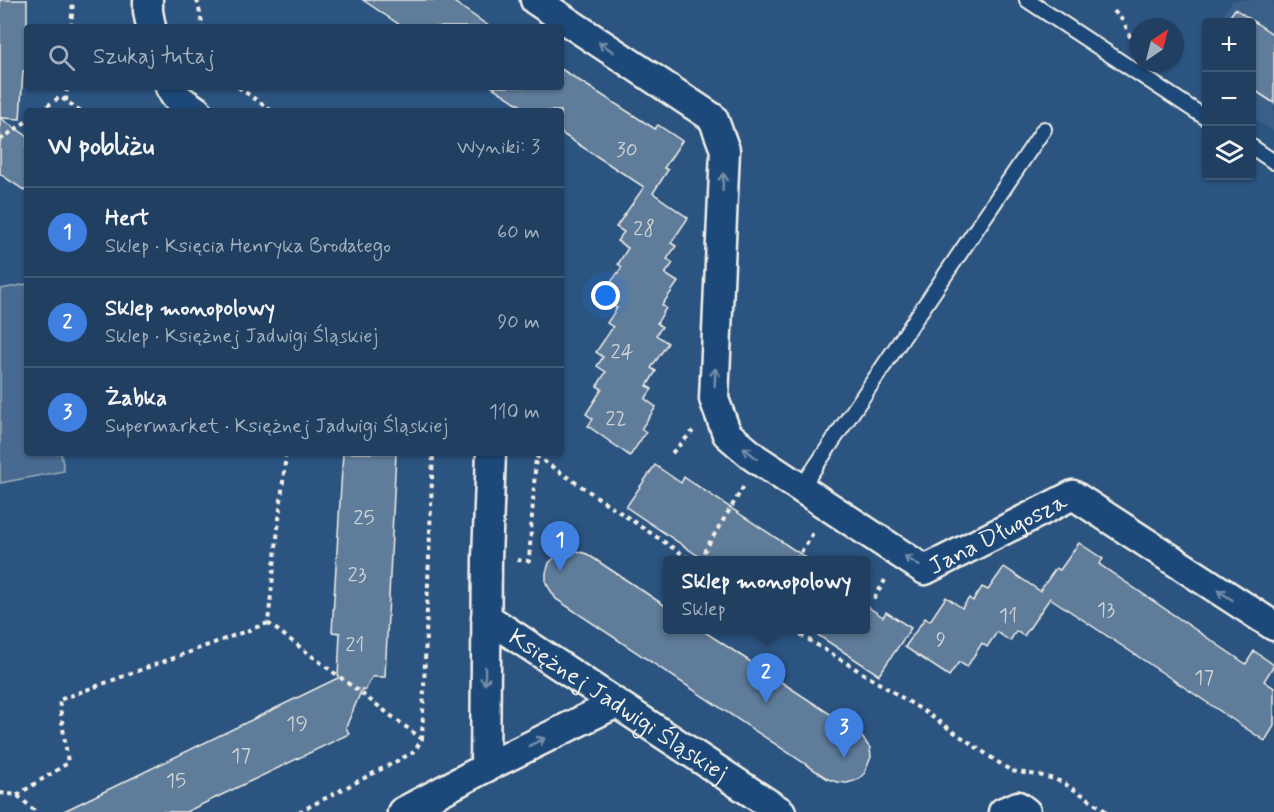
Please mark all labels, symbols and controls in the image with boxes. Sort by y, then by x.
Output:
north arrow [1130,18,1184,72]
map controls [1202,18,1256,180]
button: + [1202,18,1256,72]
search box [24,24,564,90]
icon: search [45,41,78,74]
one-way arrow [598,41,615,53]
text: Szukaj tutaj [93,43,215,71]
button: − [1202,72,1256,126]
button: layers [1202,126,1256,180]
text: W pobliżu [48,130,154,164]
text: Wyniki: 3 [457,134,540,161]
house number: 30 [616,136,638,164]
one-way arrow [718,173,729,193]
text: Hert [105,205,149,233]
house number: 28 [633,215,655,243]
text: 1 [63,219,72,246]
text: 60 m [497,219,540,246]
text: Sklep · Księcia Henryka Brodatego [105,233,391,260]
your location [591,281,620,310]
text: Sklep monopolowy [105,295,275,323]
text: 2 [63,309,72,336]
text: 90 m [497,309,540,336]
text: Sklep · Księżnej Jadwigi Śląskiej [105,323,378,350]
house number: 24 [610,338,634,366]
one-way arrow [710,368,721,388]
text: Żabka [105,385,167,413]
text: 3 [63,399,72,426]
text: 110 m [489,399,540,426]
house number: 22 [605,405,627,433]
text: Supermarket · Księżnej Jadwigi Śląskiej [105,413,448,440]
one-way arrow [742,447,758,460]
street label: Jana Długosza [924,486,1073,583]
house number: 25 [353,504,375,532]
pin: 1 [540,522,580,571]
one-way arrow [904,555,921,567]
popup [663,556,870,634]
house number: 23 [347,561,367,589]
text: Sklep monopolowy [681,568,852,596]
one-way arrow [1217,588,1234,600]
text: Sklep [681,596,726,623]
house number: 13 [1097,596,1115,624]
house number: 11 [999,602,1017,630]
street label: Księżnej Jadwigi Śląskiej [502,622,733,790]
house number: 9 [936,626,946,654]
house number: 21 [345,631,365,659]
pin: 2 [746,654,786,703]
house number: 17 [1194,664,1214,692]
one-way arrow [480,665,491,685]
pin: 3 [824,708,864,758]
house number: 19 [286,710,308,738]
one-way arrow [528,736,546,748]
house number: 17 [231,742,251,770]
house number: 15 [166,767,186,795]

